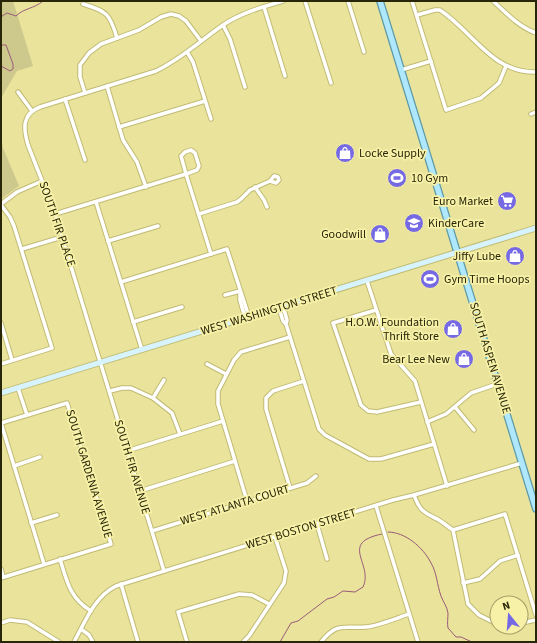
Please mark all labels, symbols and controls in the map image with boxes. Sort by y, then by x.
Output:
shop icon: Locke Supply [334,142,356,164]
place label: Locke Supply [359,145,426,162]
sports icon: 10 Gym [386,167,408,189]
place label: 10 Gym [411,170,448,187]
street label: SOUTH FIR PLACE [34,179,80,269]
supermarket icon: Euro Market [496,190,518,212]
place label: Euro Market [433,193,493,210]
school or university icon: KinderCare [403,212,425,234]
place label: KinderCare [428,215,484,232]
shop icon: Goodwill [369,223,391,245]
place label: Goodwill [321,226,366,243]
shop icon: Jiffy Lube [504,245,526,267]
place label: Jiffy Lube [453,248,501,265]
sports icon: Gym Time Hoops [419,268,441,290]
place label: Gym Time Hoops [444,271,530,288]
street label: WEST WASHINGTON STREET [199,282,340,340]
street label: SOUTH ASPEN AVENUE [465,300,515,416]
place label: H.O.W. Foundation Thrift Store [345,314,439,345]
shop icon: H.O.W. Foundation Thrift Store [442,318,464,340]
shop icon: Bear Lee New [453,348,475,370]
place label: Bear Lee New [382,351,450,368]
street label: SOUTH GARDENIA AVENUE [61,408,117,540]
street label: SOUTH FIR AVENUE [110,418,154,516]
street label: WEST ATLANTA COURT [178,480,292,530]
street label: WEST BOSTON STREET [244,504,359,554]
north arrow [489,595,529,635]
text: N [501,598,512,614]

